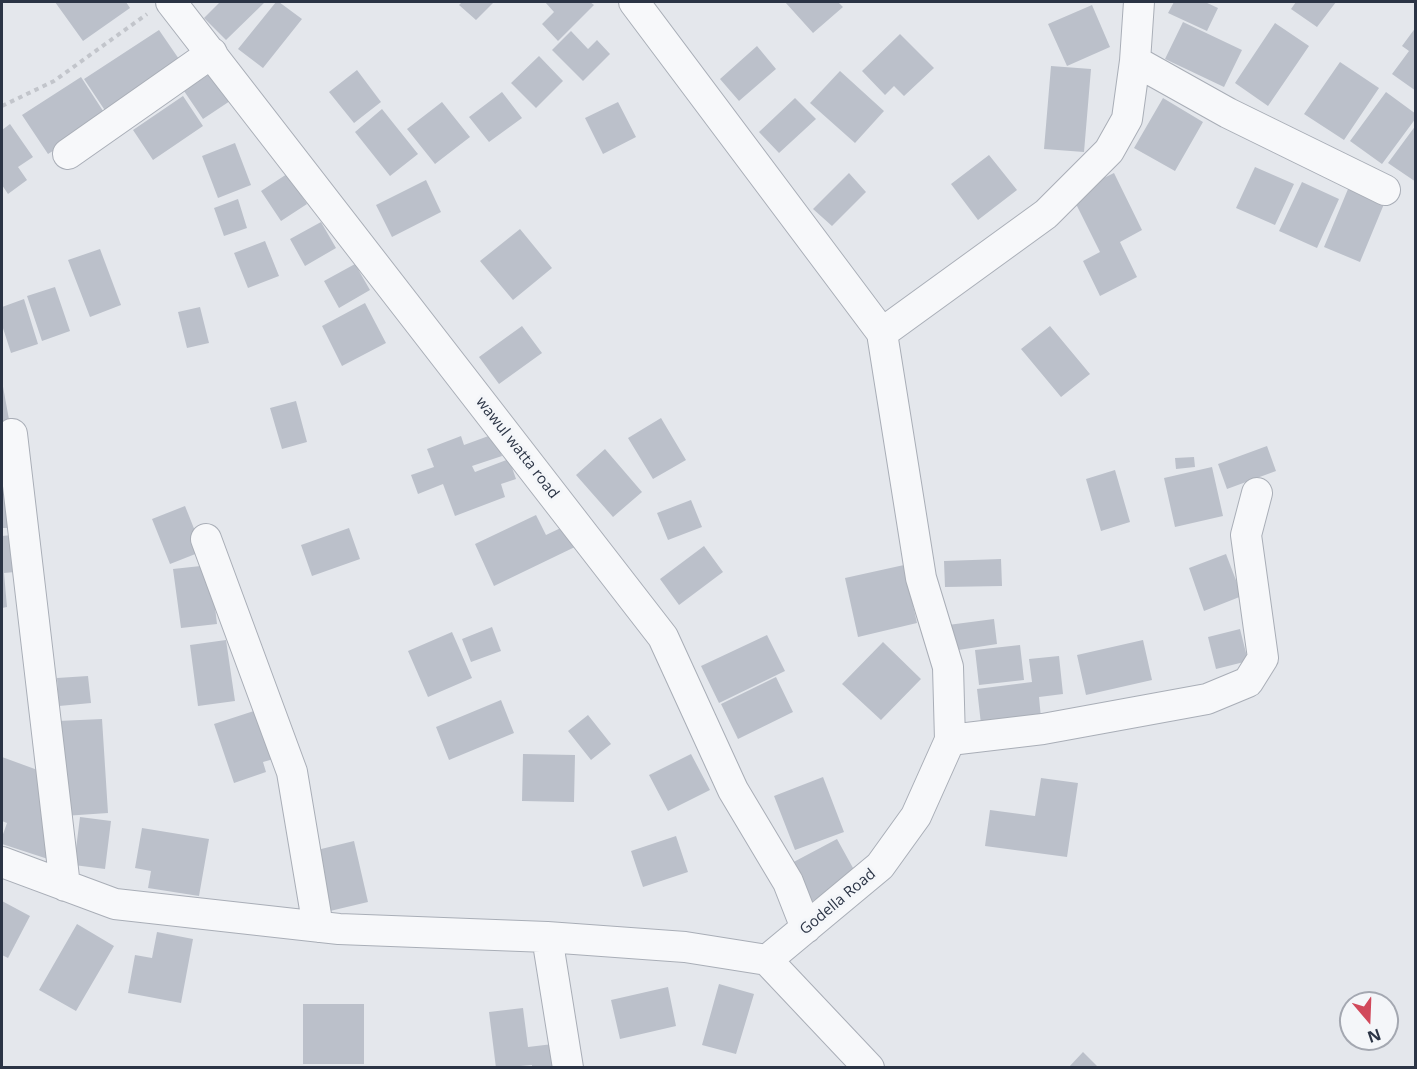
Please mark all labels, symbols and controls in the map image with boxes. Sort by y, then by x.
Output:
street label: wawul watta road [472,394,562,502]
street label: Godella Road [797,865,879,939]
north arrow [1339,991,1399,1051]
text: N [1364,1024,1384,1049]

